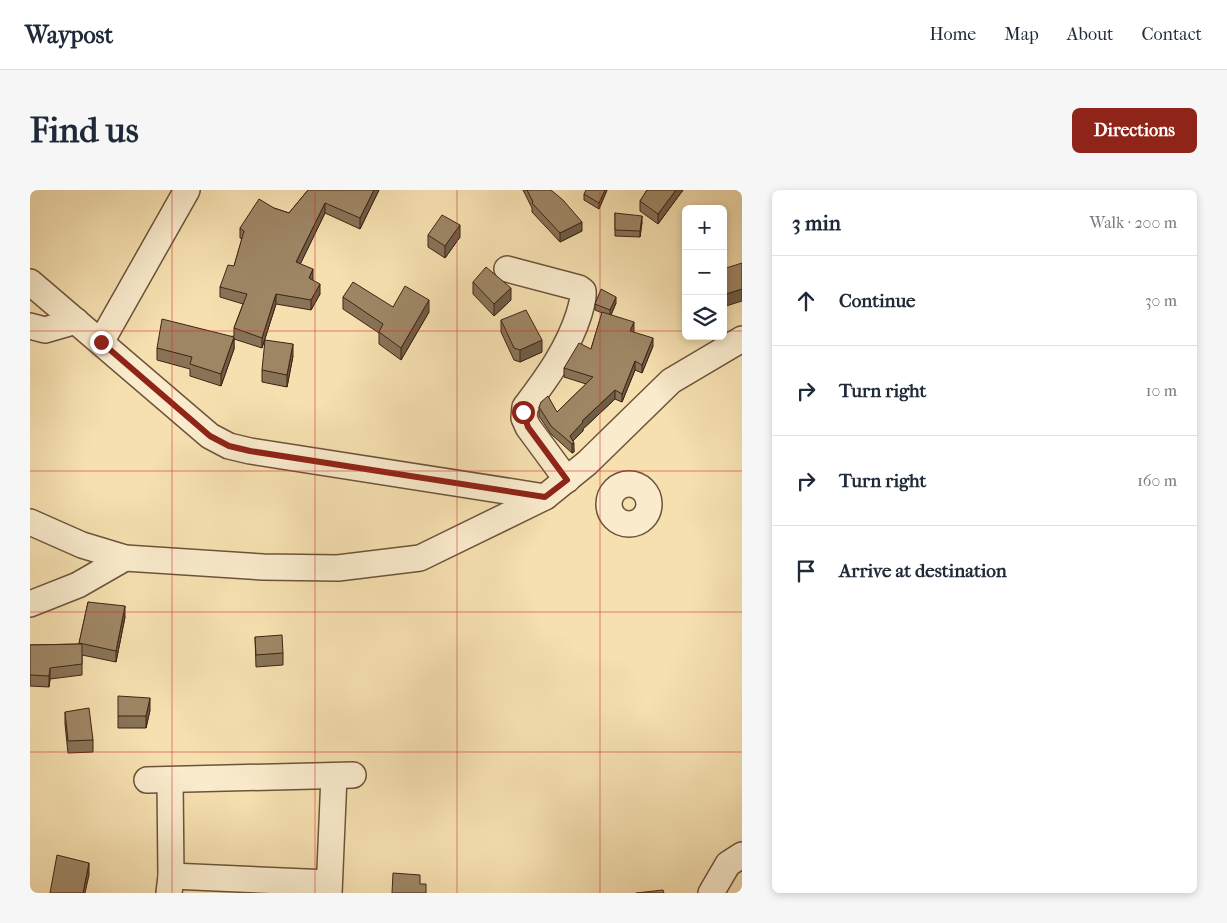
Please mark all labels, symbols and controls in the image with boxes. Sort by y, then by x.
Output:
text: Waypost [25,21,113,49]
text: Home [929,24,976,45]
text: Map [1004,24,1039,45]
text: About [1067,24,1113,45]
text: Contact [1141,24,1202,45]
button: Directions [1072,108,1197,153]
text: Find us [30,110,139,151]
map controls [682,205,727,340]
button: + [682,205,727,250]
text: 3 min [792,211,841,235]
text: Walk · 200 m [1090,213,1177,232]
button: − [682,250,727,295]
icon: ahead [792,287,820,315]
text: Continue [839,290,915,312]
text: 30 m [1145,291,1177,310]
button: layers [682,295,727,340]
route end [90,331,113,354]
icon: right [792,377,820,405]
text: Turn right [839,380,926,402]
text: 10 m [1146,381,1177,400]
route start [512,401,535,424]
icon: right [792,467,820,495]
text: Turn right [839,470,926,492]
text: 160 m [1137,471,1177,490]
icon: arrive [792,557,820,585]
text: Arrive at destination [839,560,1007,582]

